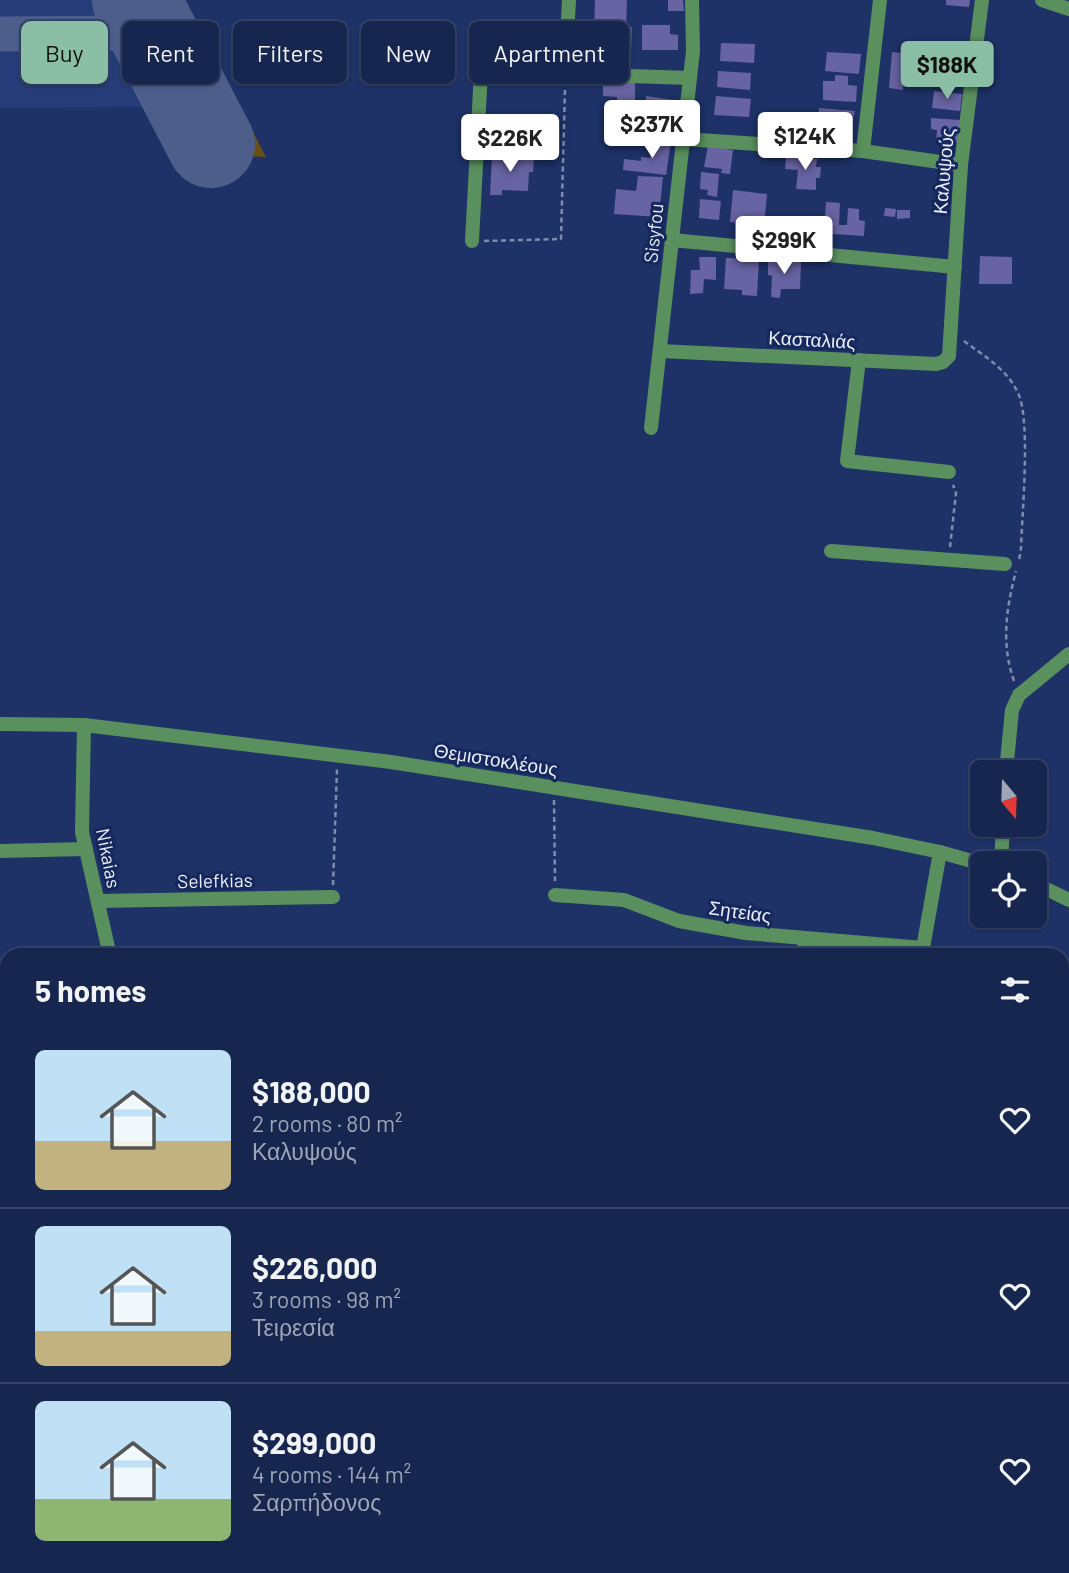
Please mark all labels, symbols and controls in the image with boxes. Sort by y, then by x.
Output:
chip: Buy [21,21,108,84]
chip: Rent [122,21,219,84]
chip: Filters [233,21,347,84]
chip: New [361,21,455,84]
chip: Apartment [469,21,629,84]
pin: $188K [898,42,996,101]
text: $188K [917,50,977,78]
pin: $237K [603,100,701,160]
text: $237K [620,109,684,137]
pin: $124K [756,113,854,172]
pin: $226K [461,114,559,174]
text: $124K [774,121,836,149]
text: $226K [477,123,543,151]
street label: Καλυψούς [928,127,958,215]
street label: Sisyfou [638,202,668,264]
pin: $299K [735,216,833,276]
text: $299K [752,225,816,253]
street label: Κασταλιάς [768,325,856,353]
street label: Θεμιστοκλέους [432,738,560,780]
north arrow [970,760,1046,836]
map controls [970,760,1047,928]
street label: Nikaias [92,826,126,890]
button: locate [970,851,1047,928]
street label: Selefkias [177,868,253,892]
street label: Σητείας [707,895,773,927]
icon: filters [996,971,1034,1009]
text: 5 homes [35,972,146,1008]
text: $188,000 [252,1073,371,1109]
icon: home [91,1078,175,1162]
icon: heart [996,1101,1034,1139]
text: 2 rooms · 80 m² [252,1109,402,1137]
text: Καλυψούς [252,1137,357,1165]
text: $226,000 [252,1249,377,1285]
icon: home [91,1254,175,1338]
icon: heart [996,1277,1034,1315]
text: 3 rooms · 98 m² [252,1285,401,1313]
text: Τειρεσία [252,1313,335,1341]
text: $299,000 [252,1424,376,1460]
icon: home [91,1429,175,1513]
icon: heart [996,1452,1034,1490]
text: 4 rooms · 144 m² [252,1460,411,1488]
text: Σαρπήδονος [252,1488,381,1516]

